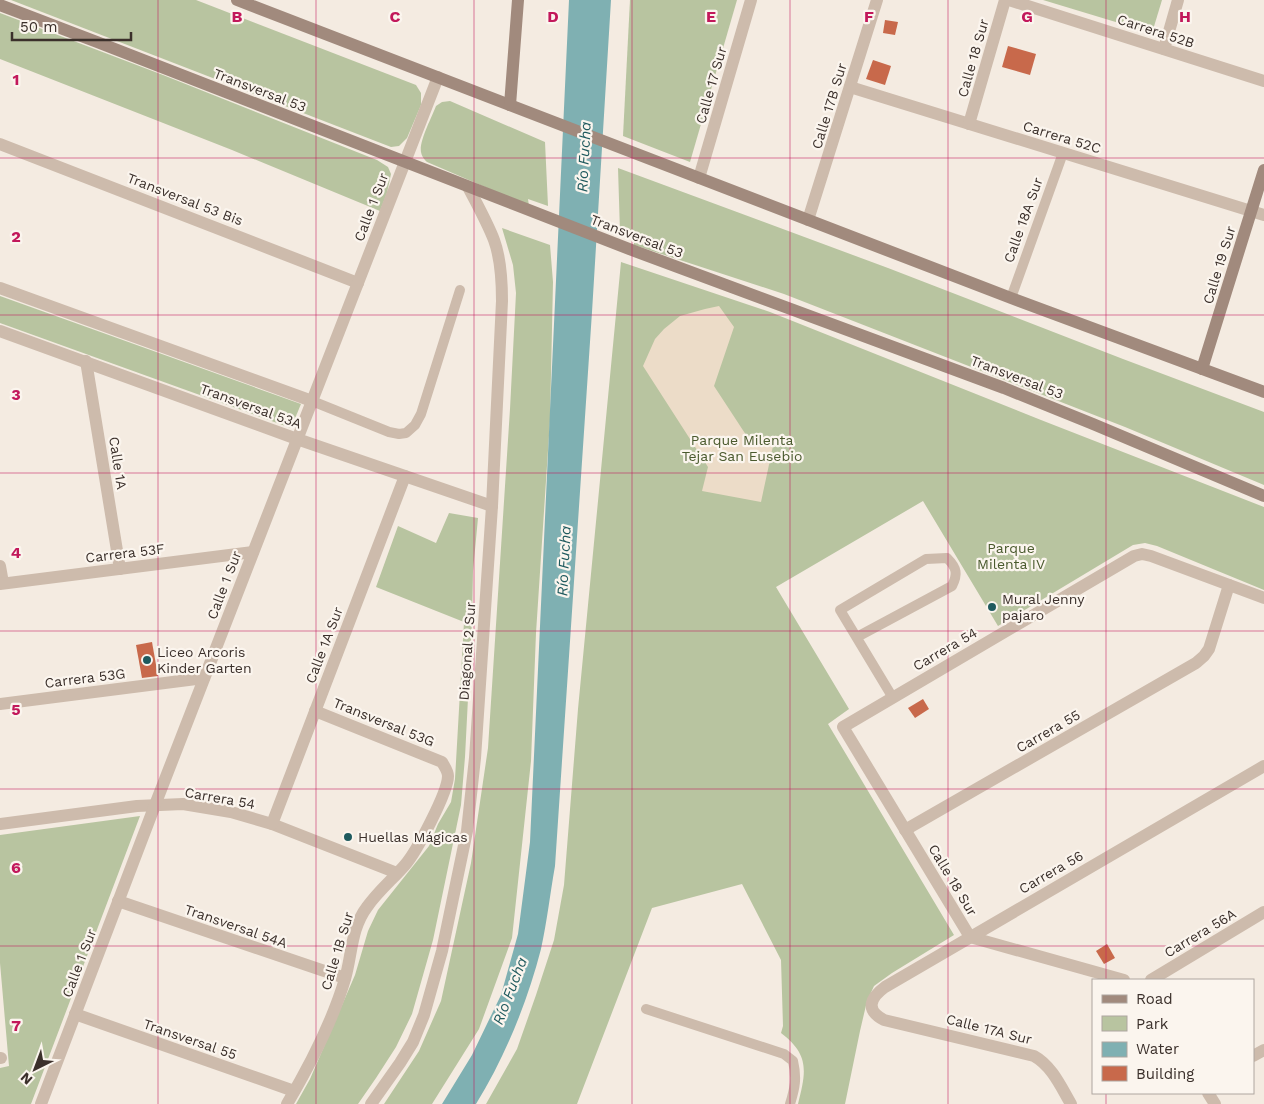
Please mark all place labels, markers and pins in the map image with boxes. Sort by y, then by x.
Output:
place label: Mural Jenny pajaro [1002,591,1085,623]
marker: Mural Jenny pajaro [986,601,998,613]
place label: Liceo Arcoris Kinder Garten [157,644,252,676]
marker: Liceo Arcoris Kinder Garten [141,654,153,666]
place label: Huellas Mágicas [358,829,468,845]
marker: Huellas Mágicas [342,831,354,843]

